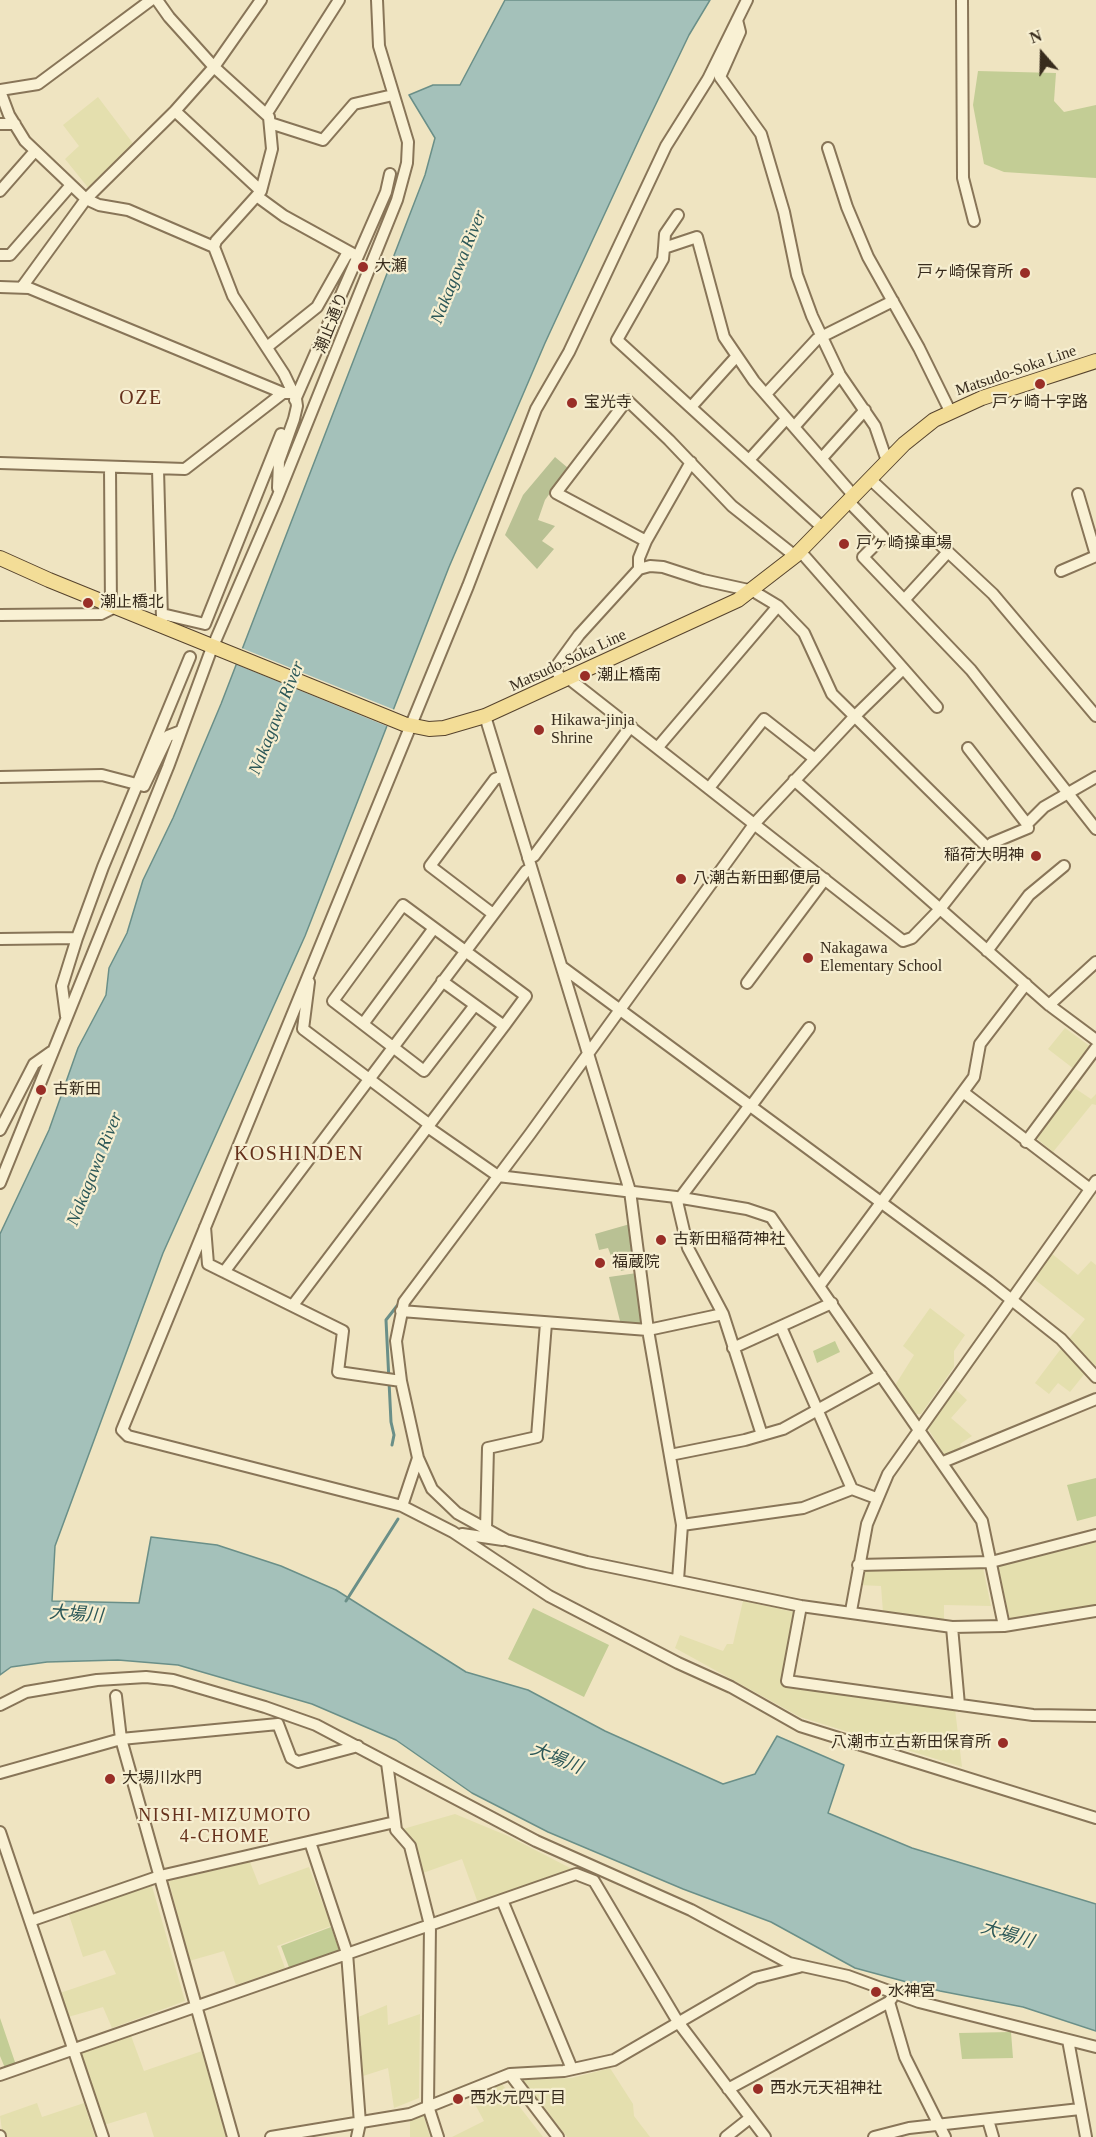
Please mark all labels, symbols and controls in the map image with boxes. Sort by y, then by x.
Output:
north arrow [1012,24,1072,84]
text: N [1027,27,1044,47]
water label: Nakagawa River [426,207,492,327]
place label: 大瀬 [375,257,407,277]
marker: 大瀬 [356,260,370,274]
place label: 戸ヶ崎保育所 [917,263,1013,283]
marker: 戸ヶ崎保育所 [1018,266,1032,280]
street label: 潮止通り [311,290,353,356]
street label: Matsudo-Soka Line [953,341,1079,401]
marker: 戸ヶ崎十字路 [1033,377,1047,391]
district label: OZE [119,387,163,411]
place label: 宝光寺 [584,393,632,413]
place label: 戸ヶ崎十字路 [992,393,1088,413]
marker: 宝光寺 [565,396,579,410]
place label: 戸ヶ崎操車場 [856,534,952,554]
marker: 戸ヶ崎操車場 [837,537,851,551]
place label: 潮止橋北 [100,593,164,613]
marker: 潮止橋北 [81,596,95,610]
street label: Matsudo-Soka Line [507,626,629,696]
water label: Nakagawa River [244,658,310,778]
place label: 潮止橋南 [597,666,661,686]
marker: 潮止橋南 [578,669,592,683]
place label: Hikawa-jinja Shrine [551,711,635,749]
marker: Hikawa-jinja Shrine [532,723,546,737]
place label: 稲荷大明神 [944,846,1024,866]
marker: 稲荷大明神 [1029,849,1043,863]
place label: 八潮古新田郵便局 [693,869,821,889]
marker: 八潮古新田郵便局 [674,872,688,886]
place label: Nakagawa Elementary School [820,939,942,977]
marker: Nakagawa Elementary School [801,951,815,965]
place label: 古新田 [53,1080,101,1100]
marker: 古新田 [34,1083,48,1097]
water label: Nakagawa River [62,1109,128,1229]
district label: KOSHINDEN [234,1143,364,1167]
place label: 古新田稲荷神社 [673,1230,785,1250]
marker: 古新田稲荷神社 [654,1233,668,1247]
place label: 福蔵院 [612,1253,660,1273]
marker: 福蔵院 [593,1256,607,1270]
water label: 大場川 [48,1602,104,1628]
place label: 八潮市立古新田保育所 [831,1733,991,1753]
marker: 八潮市立古新田保育所 [996,1736,1010,1750]
water label: 大場川 [527,1739,585,1779]
place label: 大場川水門 [122,1769,202,1789]
marker: 大場川水門 [103,1772,117,1786]
district label: NISHI-MIZUMOTO 4-CHOME [138,1805,312,1848]
water label: 大場川 [978,1917,1036,1953]
place label: 水神宮 [888,1982,936,2002]
marker: 水神宮 [869,1985,883,1999]
place label: 西水元天祖神社 [770,2079,882,2099]
marker: 西水元天祖神社 [751,2082,765,2096]
place label: 西水元四丁目 [470,2089,566,2109]
marker: 西水元四丁目 [451,2092,465,2106]

